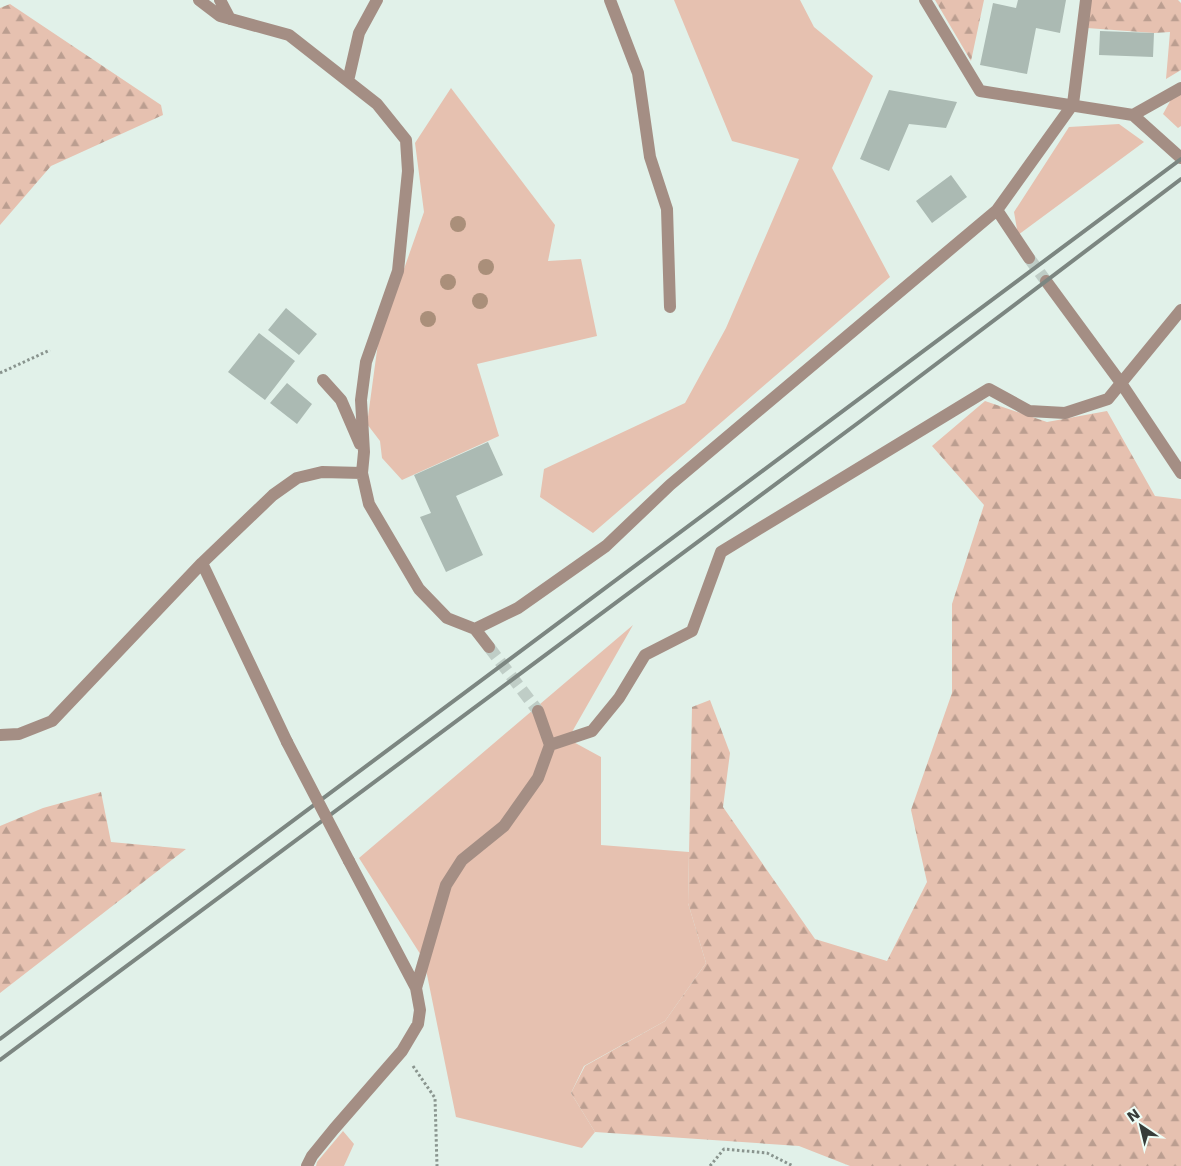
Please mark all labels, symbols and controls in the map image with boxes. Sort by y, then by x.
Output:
north arrow [1116,1101,1166,1151]
text: N [1124,1105,1143,1125]

